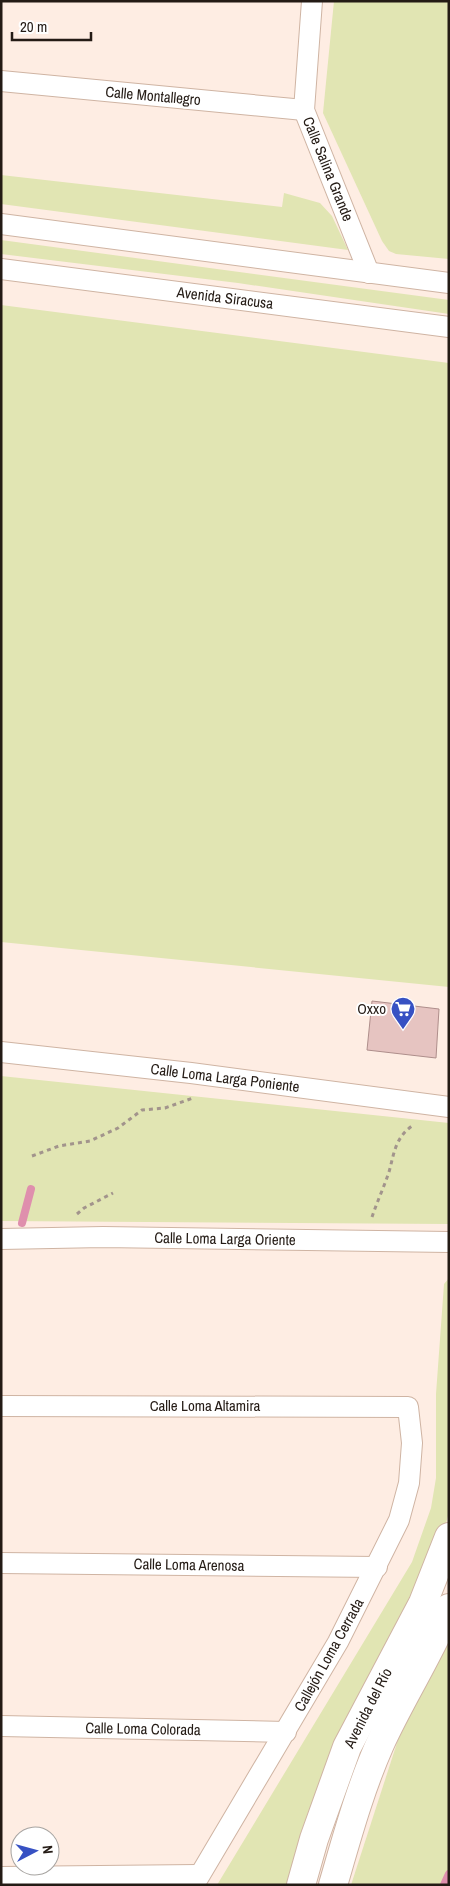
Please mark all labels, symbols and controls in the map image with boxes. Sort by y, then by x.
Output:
scale bar [12,10,91,42]
text: 20 m [20,16,47,37]
street label: Calle Montallegro [104,81,202,110]
street label: Calle Salina Grande [298,114,359,224]
street label: Avenida Siracusa [175,281,275,314]
supermarket icon: Oxxo [390,996,416,1030]
place label: Oxxo [357,998,386,1019]
street label: Calle Loma Larga Poniente [149,1058,301,1097]
street label: Calle Loma Larga Oriente [154,1227,296,1250]
street label: Calle Loma Altamira [150,1395,261,1416]
street label: Calle Loma Arenosa [133,1553,245,1576]
street label: Callejón Loma Cerrada [289,1594,368,1715]
street label: Avenida del Río [338,1664,397,1752]
street label: Calle Loma Colorada [85,1717,201,1740]
north arrow [10,1826,60,1876]
text: N [39,1845,57,1855]

